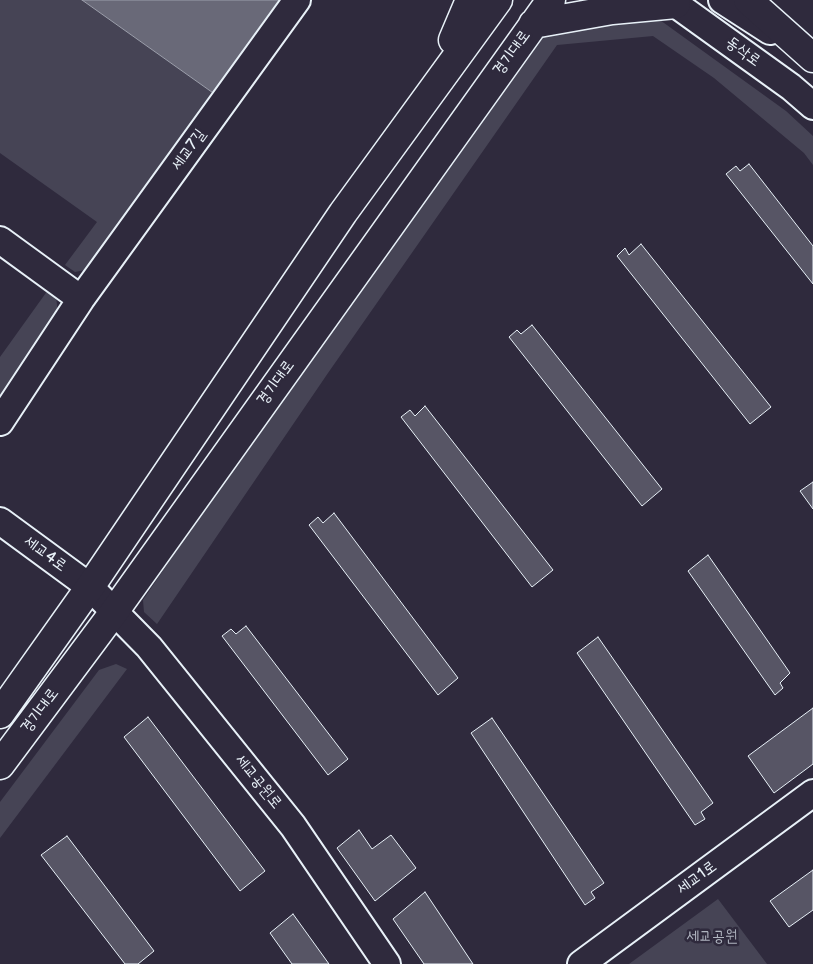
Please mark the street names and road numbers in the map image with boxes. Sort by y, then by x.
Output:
street label: 경기대로 [489,27,535,79]
street label: 동삭로 [722,33,764,71]
street label: 세교7길 [168,126,210,174]
street label: 경기대로 [253,357,299,409]
street label: 세교4로 [20,532,70,576]
street label: 경기대로 [17,685,63,737]
street label: 세교공원로 [230,751,286,813]
street label: 세교1로 [673,857,721,899]

